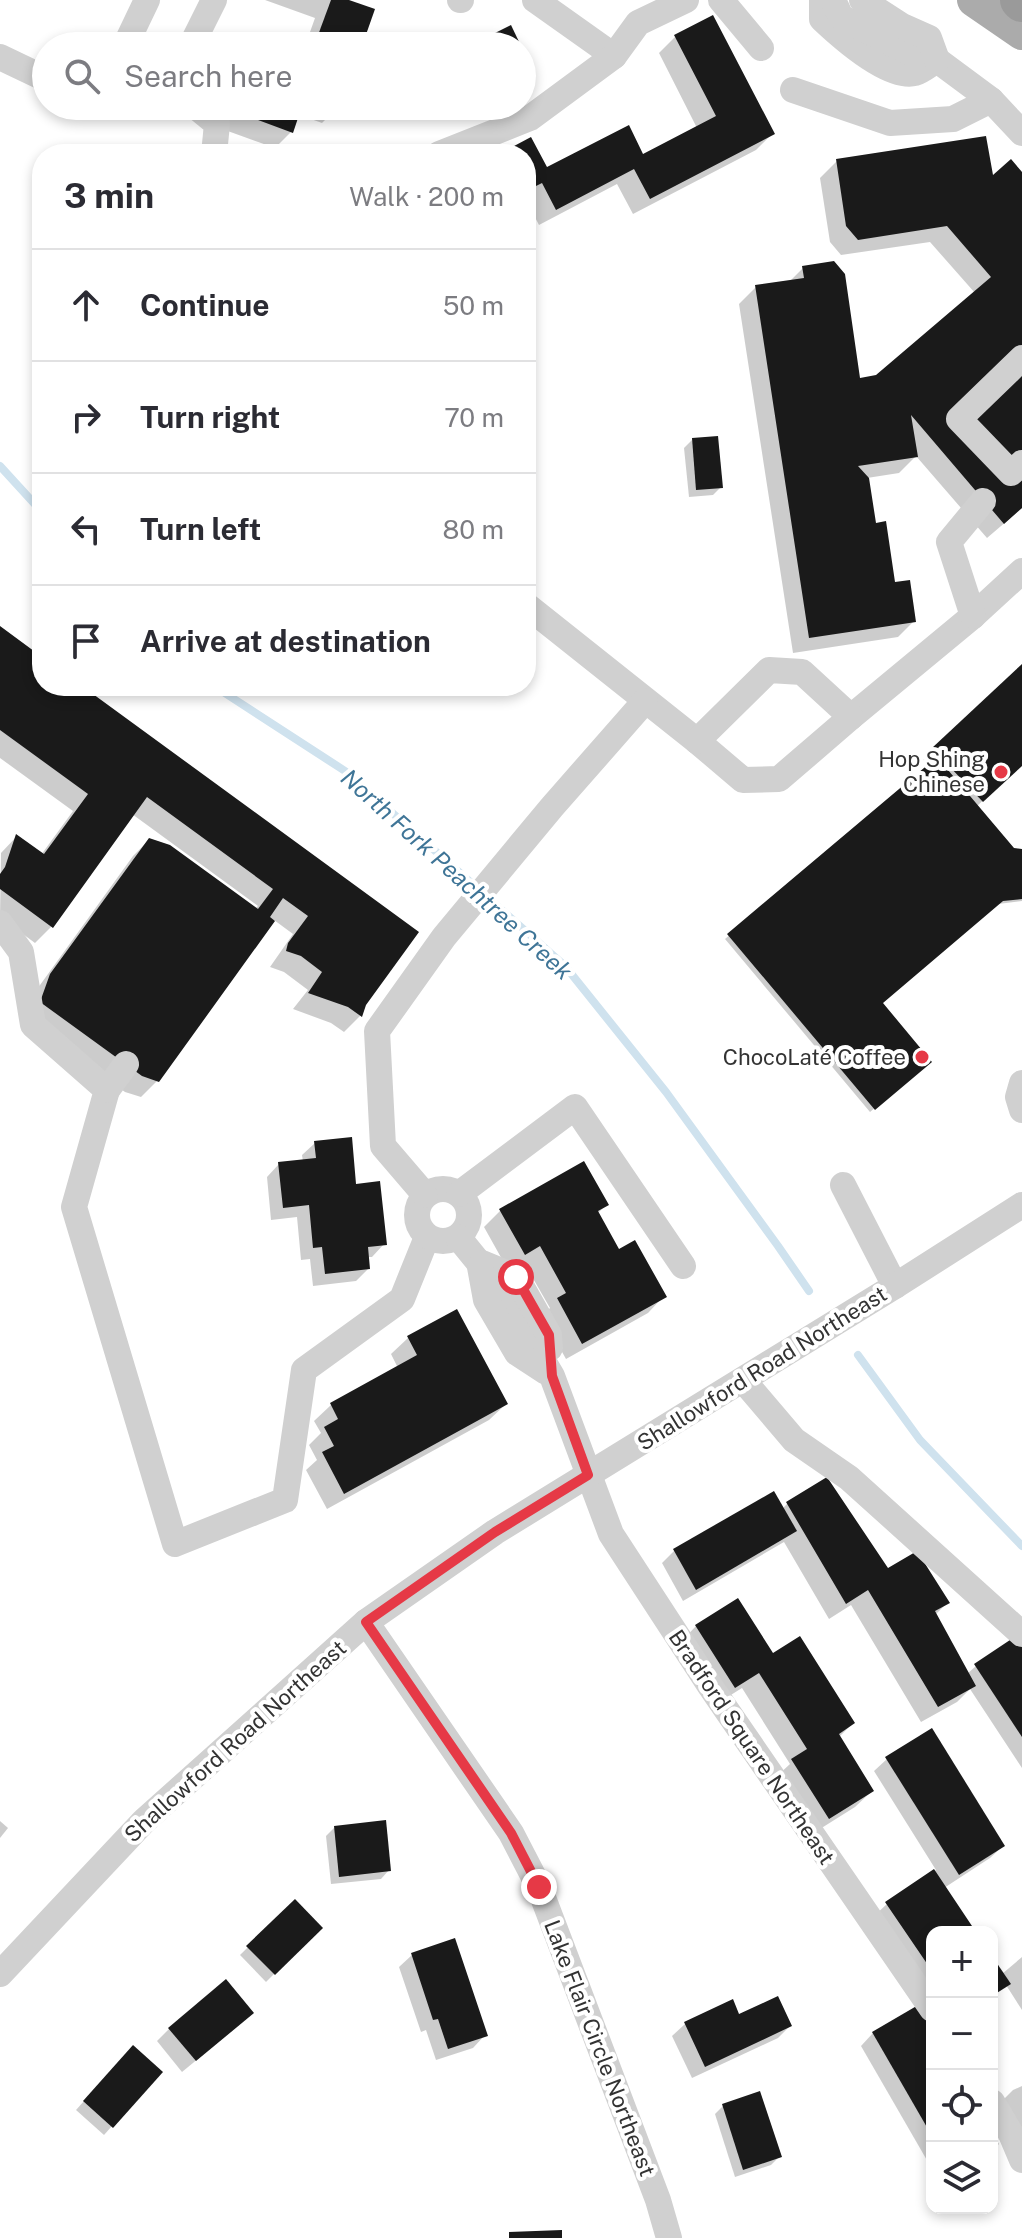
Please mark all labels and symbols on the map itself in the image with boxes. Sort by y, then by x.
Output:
place label: Hop Shing Chinese [878,746,985,797]
water label: North Fork Peachtree Creek [336,763,578,985]
marker: Hop Shing Chinese [992,763,1010,781]
place label: ChocoLaté Coffee [723,1044,906,1070]
marker: ChocoLaté Coffee [913,1048,931,1066]
route start [498,1259,534,1295]
street label: Shallowford Road Northeast [632,1280,892,1456]
street label: Bradford Square Northeast [664,1625,840,1869]
street label: Shallowford Road Northeast [119,1635,351,1847]
route end [521,1869,557,1905]
street label: Lake Flair Circle Northeast [539,1916,661,2180]

